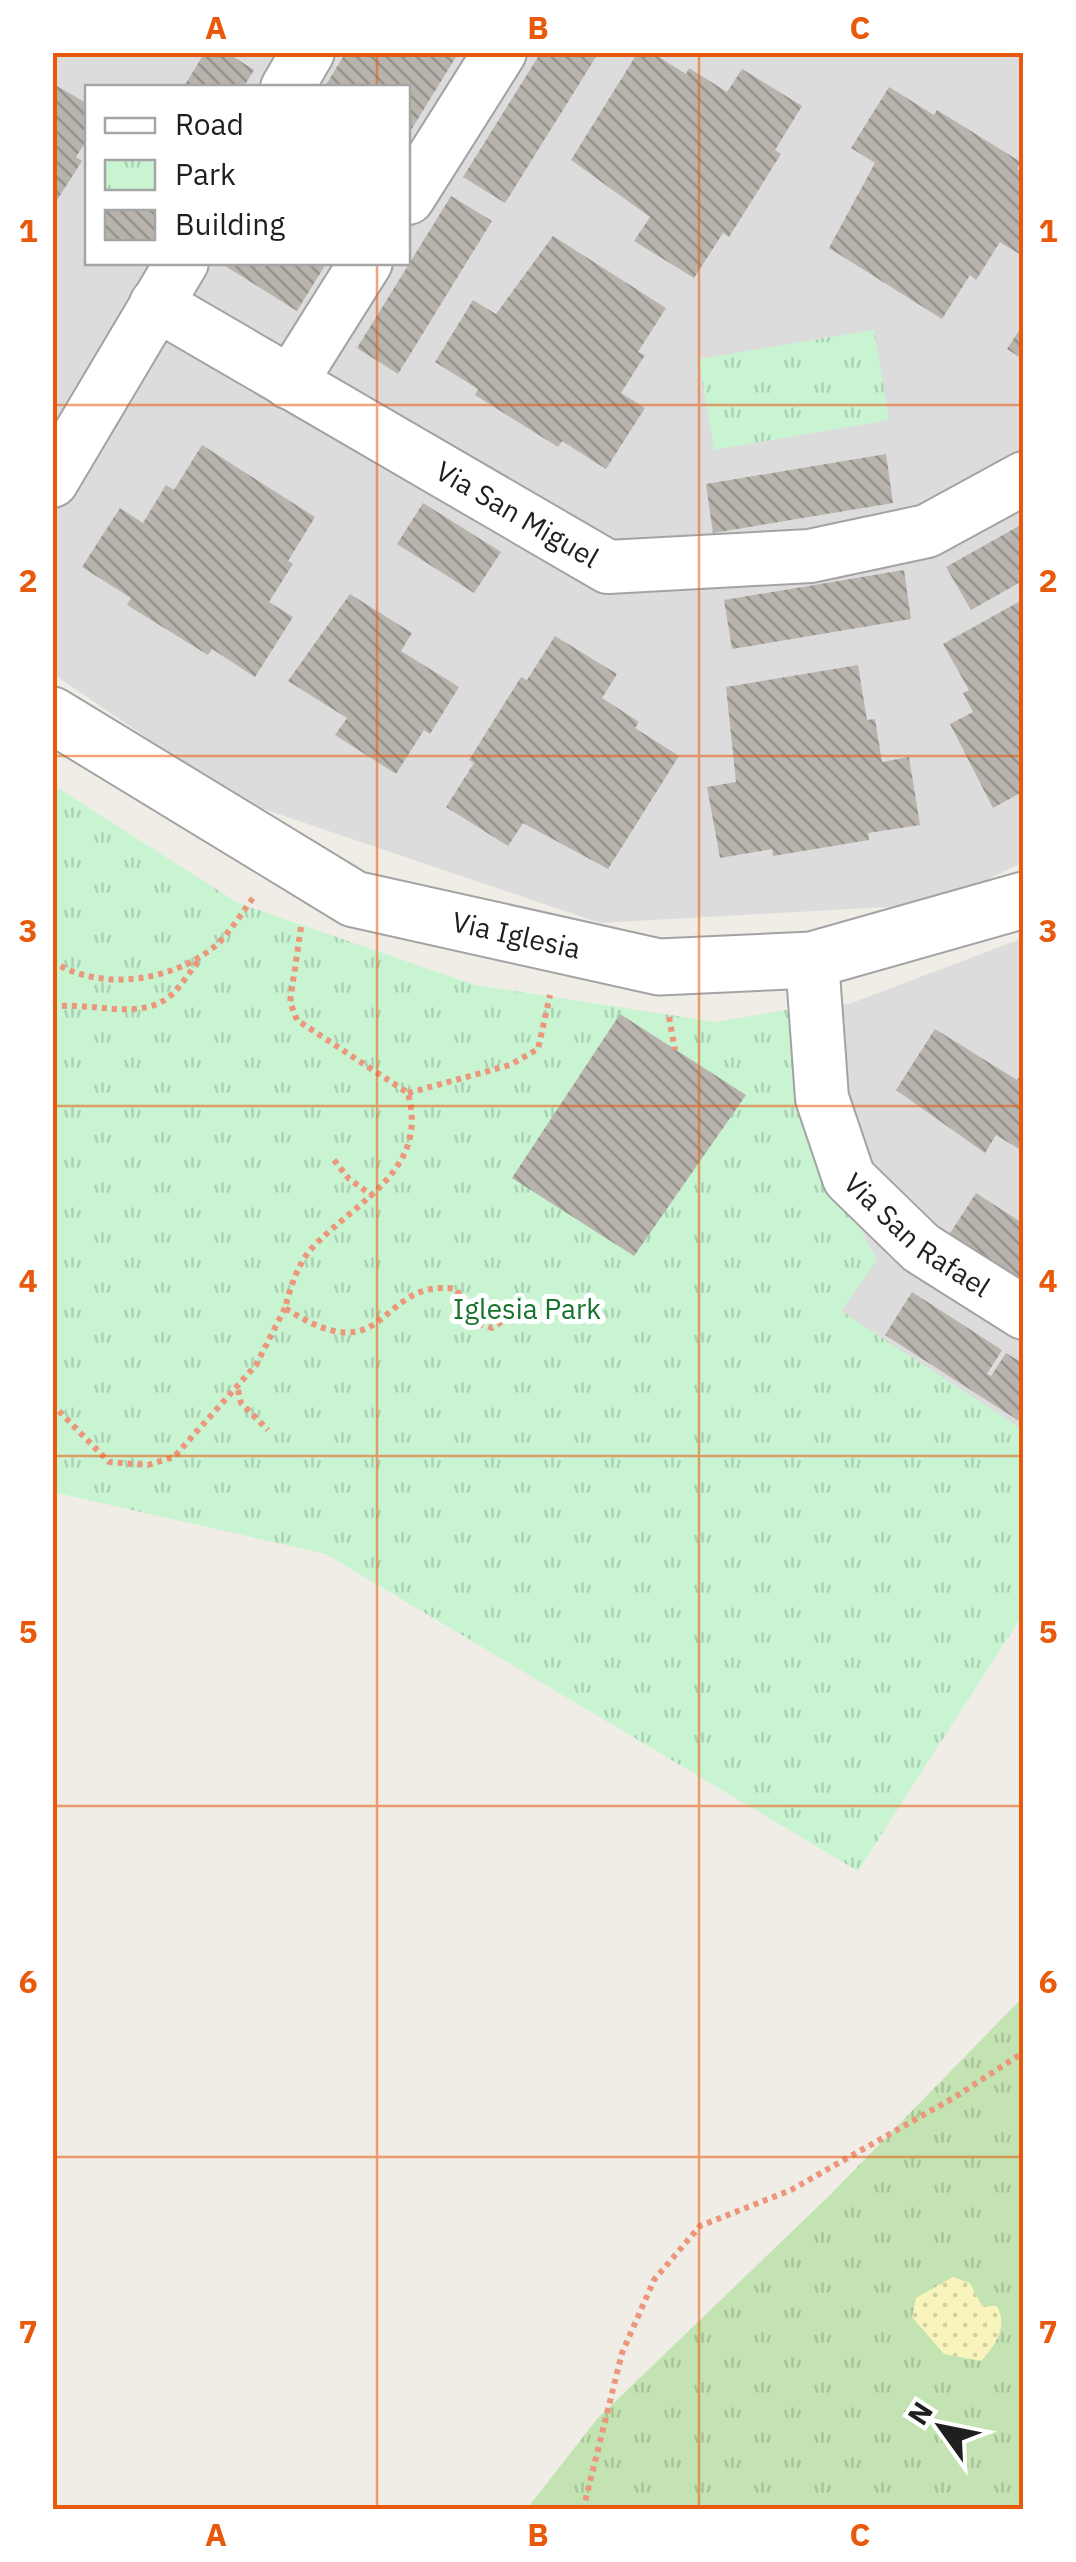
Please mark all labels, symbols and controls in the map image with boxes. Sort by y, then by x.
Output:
text: A [205,6,227,48]
text: B [527,6,549,48]
text: C [850,6,870,48]
legend [85,85,410,265]
text: Road [175,104,244,143]
text: Park [175,154,236,193]
text: Building [175,204,285,243]
text: 1 [18,209,38,251]
text: 1 [1038,209,1058,251]
street label: Via San Miguel [429,452,606,576]
text: 2 [18,559,38,601]
text: 2 [1038,559,1058,601]
street label: Via Iglesia [449,902,584,967]
text: 3 [18,909,38,951]
text: 3 [1038,909,1058,951]
street label: Via San Rafael [836,1164,997,1305]
text: 4 [18,1259,38,1301]
text: 4 [1038,1259,1058,1301]
park label: Iglesia Park [453,1290,601,1327]
text: 5 [18,1610,38,1652]
text: 5 [1038,1610,1058,1652]
text: 6 [18,1960,38,2002]
text: 6 [1038,1960,1058,2002]
text: 7 [18,2310,38,2352]
text: 7 [1038,2310,1058,2352]
north arrow [891,2377,991,2477]
text: N [899,2395,941,2432]
text: A [205,2513,227,2555]
text: B [527,2513,549,2555]
text: C [850,2513,870,2555]

